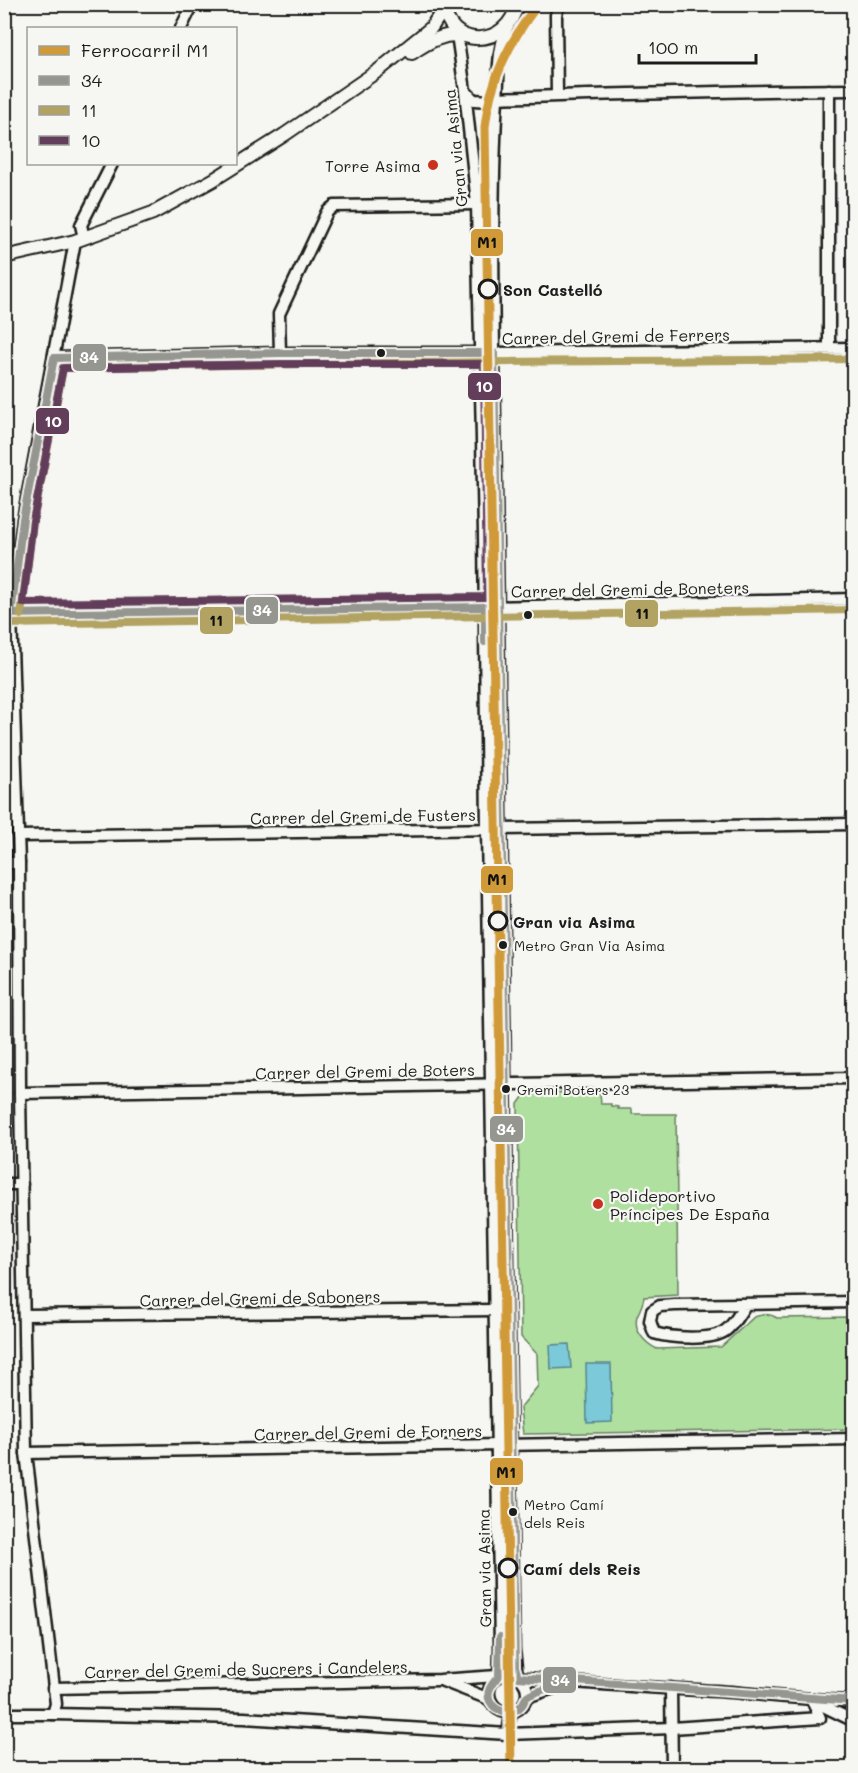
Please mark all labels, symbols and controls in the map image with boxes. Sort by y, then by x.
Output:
legend [27,27,237,165]
scale bar [639,27,756,65]
text: 100 m [648,35,698,59]
text: Ferrocarril M1 [81,38,209,62]
text: 34 [81,68,103,92]
street label: Gran via Asima [438,88,472,208]
text: 11 [81,98,97,122]
text: 10 [81,128,100,152]
place label: Torre Asima [325,155,421,176]
marker: Torre Asima [426,158,440,172]
line badge: M1 [470,228,504,257]
text: M1 [477,231,497,252]
marker: Son Castelló [478,279,498,299]
place label: Son Castelló [503,279,603,300]
street label: Carrer del Gremi de Ferrers [502,324,730,348]
line badge: 34 [72,343,107,372]
text: 34 [79,346,99,367]
unlabelled marker [375,347,387,359]
line badge: 10 [467,372,502,401]
text: 10 [475,375,493,396]
line badge: 10 [35,407,70,435]
text: 10 [44,410,62,431]
street label: Carrer del Gremi de Boneters [511,576,749,602]
line badge: 34 [245,596,279,625]
text: 34 [252,599,272,620]
line badge: 11 [624,599,659,628]
text: 11 [635,602,649,623]
line badge: 11 [199,606,234,635]
text: 11 [209,609,223,630]
unlabelled marker [522,609,534,621]
street label: Carrer del Gremi de Fusters [250,804,476,828]
line badge: M1 [480,865,514,894]
text: M1 [487,868,507,889]
marker: Gran via Asima [488,911,508,931]
place label: Gran via Asima [513,911,635,932]
place label: Metro Gran Via Asima [514,936,665,955]
marker: Metro Gran Via Asima [497,939,509,951]
street label: Carrer del Gremi de Boters [255,1059,475,1083]
place label: Gremi Boters 23 [517,1080,629,1099]
marker: Gremi Boters 23 [500,1083,512,1095]
line badge: 34 [489,1115,524,1143]
text: 34 [496,1118,516,1139]
place label: Polideportivo Príncipes De España [610,1185,770,1224]
marker: Polideportivo Príncipes De España [591,1197,605,1211]
street label: Carrer del Gremi de Saboners [139,1285,381,1311]
street label: Carrer del Gremi de Forners [254,1420,482,1444]
line badge: M1 [489,1457,524,1486]
text: M1 [496,1461,516,1482]
place label: Metro Camí dels Reis [524,1495,604,1532]
marker: Metro Camí dels Reis [507,1506,519,1518]
street label: Gran via Asima [472,1508,496,1628]
marker: Camí dels Reis [498,1558,518,1578]
place label: Camí dels Reis [523,1558,641,1579]
street label: Carrer del Gremi de Sucrers i Candelers [84,1656,408,1682]
line badge: 34 [542,1666,577,1694]
text: 34 [550,1669,570,1690]

